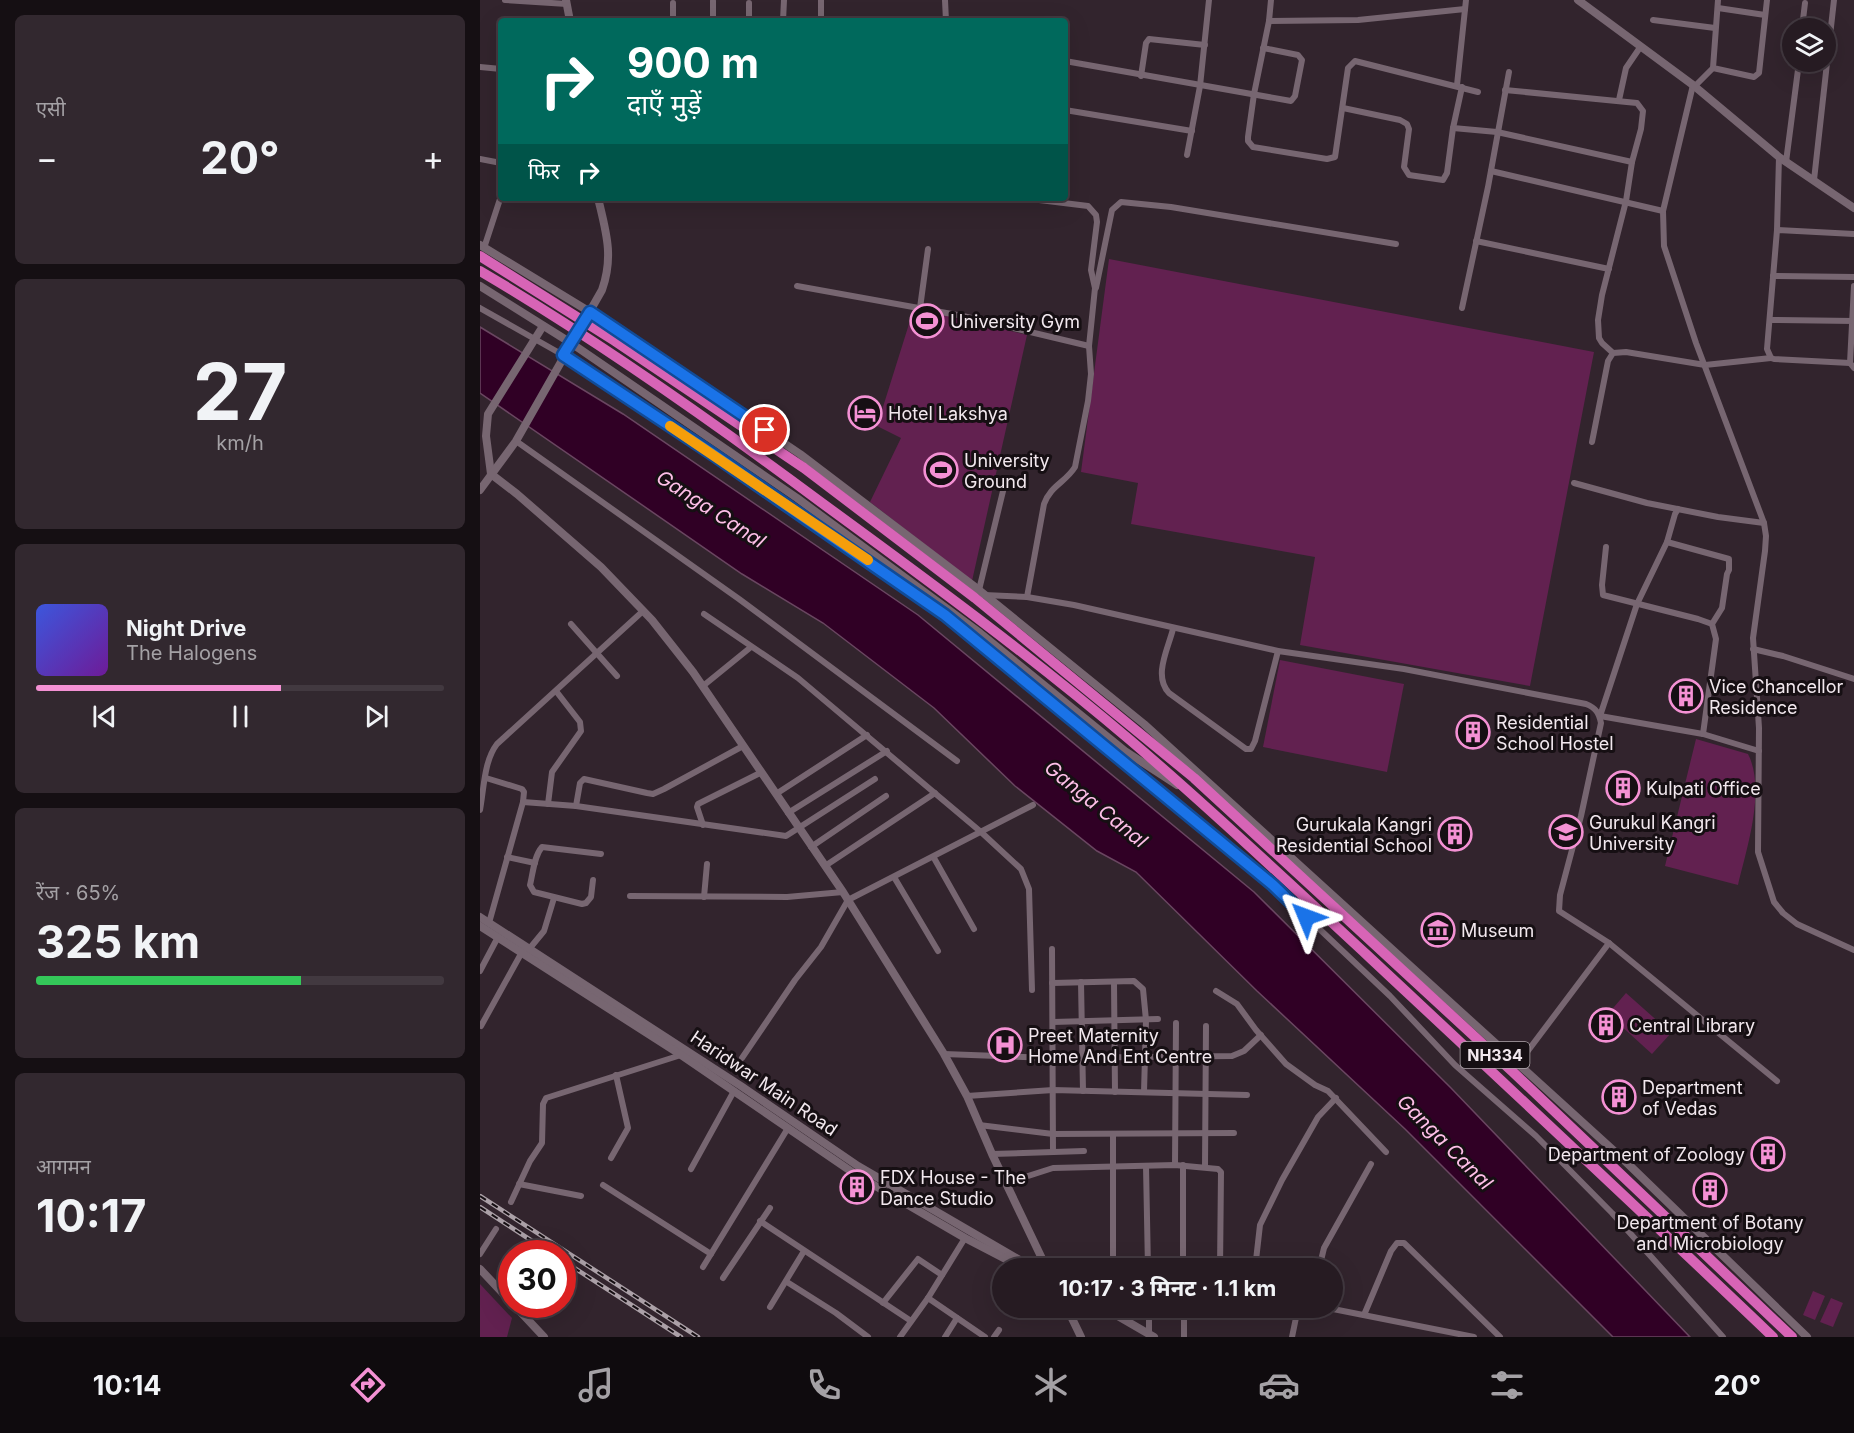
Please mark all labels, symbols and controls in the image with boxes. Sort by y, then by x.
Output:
map controls [1782,18,1836,72]
button: layers [1782,18,1836,72]
text: 900 m [627,37,759,88]
icon: right [528,42,606,120]
text: दाएँ मुड़ें [627,88,701,121]
text: एसी [36,97,66,121]
text: 20° [200,130,280,185]
text: − [36,138,58,178]
text: + [422,138,444,178]
icon: right [572,156,605,189]
text: फिर [528,158,560,184]
sports icon: University Gym [909,303,945,339]
place label: University Gym [950,311,1080,332]
text: 27 [193,344,287,439]
hotel icon: Hotel Lakshya [847,395,883,431]
place label: Hotel Lakshya [888,403,1008,424]
pin [739,404,790,455]
icon: arrive [748,413,781,446]
text: km/h [216,431,264,455]
place label: University Ground [964,450,1050,492]
sports icon: University Ground [923,452,959,488]
water label: Ganga Canal [652,465,770,553]
text: Night Drive [126,615,246,641]
text: The Halogens [126,641,257,665]
place label: Vice Chancellor Residence [1709,676,1843,718]
building icon: Vice Chancellor Residence [1668,678,1704,714]
icon: previous [88,700,121,733]
icon: pause [224,700,257,733]
icon: next [360,700,393,733]
place label: Residential School Hostel [1496,712,1614,754]
building icon: Residential School Hostel [1455,714,1491,750]
water label: Ganga Canal [1040,755,1152,853]
building icon: Kulpati Office [1605,770,1641,806]
place label: Kulpati Office [1646,778,1761,799]
place label: Gurukul Kangri University [1589,812,1716,854]
place label: Gurukala Kangri Residential School [1276,814,1432,856]
school or university icon: Gurukul Kangri University [1548,814,1584,850]
building icon: Gurukala Kangri Residential School [1437,816,1473,852]
text: रेंज · 65% [36,881,120,905]
position arrow [1274,885,1338,949]
museum icon: Museum [1420,912,1456,948]
text: 325 km [36,914,200,969]
place label: Museum [1461,920,1534,941]
building icon: Central Library [1588,1007,1624,1043]
place label: Central Library [1629,1015,1755,1036]
place label: Preet Maternity Home And Ent Centre [1028,1025,1212,1067]
street label: Haridwar Main Road [687,1026,841,1140]
hospital icon: Preet Maternity Home And Ent Centre [987,1027,1023,1063]
road number: NH334 [1460,1042,1530,1068]
place label: Department of Vedas [1642,1077,1743,1119]
building icon: Department of Vedas [1601,1079,1637,1115]
water label: Ganga Canal [1392,1089,1498,1195]
building icon: Department of Zoology [1750,1136,1786,1172]
place label: Department of Zoology [1548,1144,1745,1165]
text: आगमन [36,1155,91,1179]
place label: FDX House - The Dance Studio [880,1167,1026,1209]
building icon: FDX House - The Dance Studio [839,1169,875,1205]
building icon: Department of Botany and Microbiology [1692,1172,1728,1208]
text: 10:17 [36,1188,146,1243]
place label: Department of Botany and Microbiology [1616,1212,1804,1254]
speed limit sign: 30 [498,1240,576,1318]
text: 10:17 · 3 मिनट · 1.1 km [1059,1275,1276,1301]
icon: directions [347,1364,389,1406]
icon: music [575,1364,617,1406]
icon: phone [803,1364,845,1406]
icon: climate [1030,1364,1072,1406]
icon: car [1258,1364,1300,1406]
icon: filters [1486,1364,1528,1406]
text: 10:14 [93,1369,162,1402]
text: 20° [1713,1369,1761,1402]

